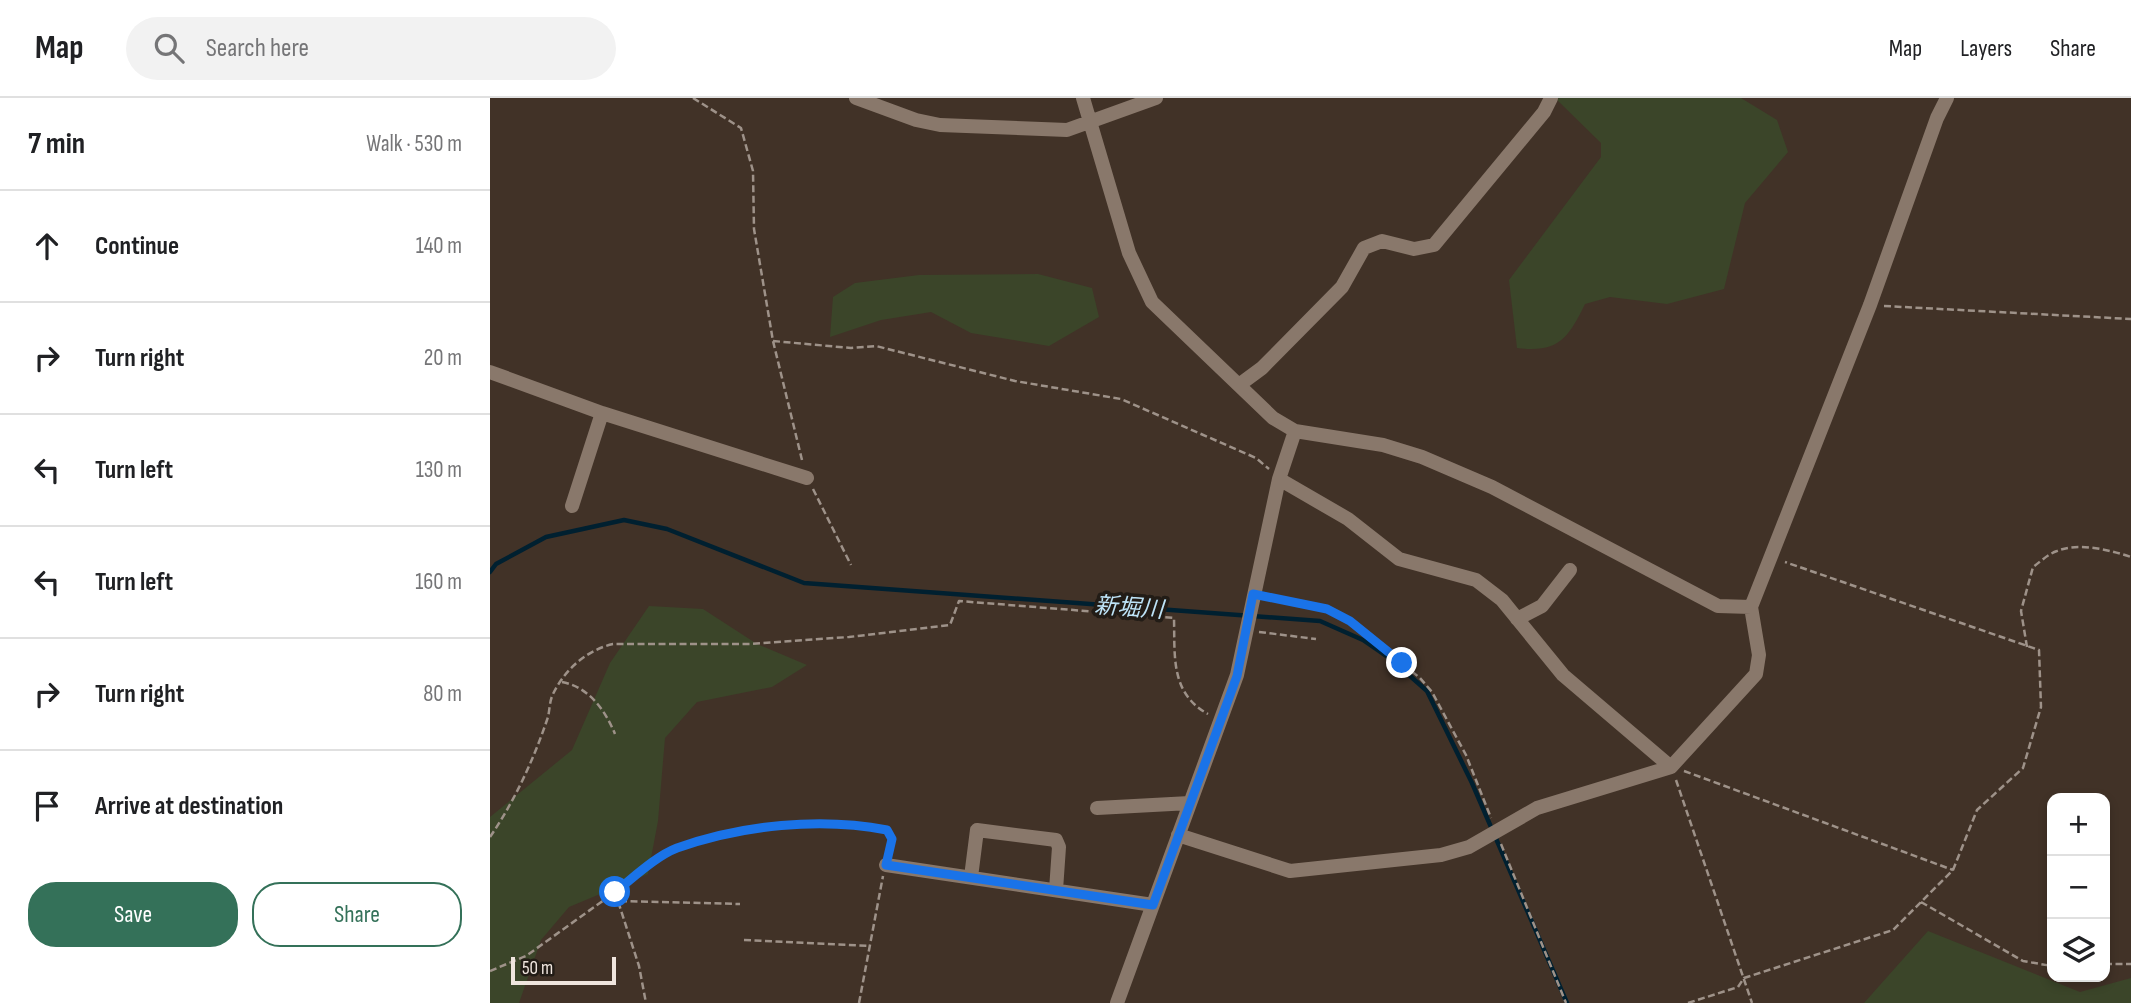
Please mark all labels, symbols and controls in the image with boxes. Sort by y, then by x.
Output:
search box [126,17,616,80]
text: Map [35,28,84,68]
icon: search [150,29,188,67]
text: Search here [206,33,309,64]
text: Map [1889,34,1922,63]
text: Layers [1960,34,2012,63]
text: Share [2050,34,2096,63]
text: 7 min [28,126,85,162]
text: Walk · 530 m [366,130,462,158]
icon: ahead [28,227,66,265]
text: Continue [95,231,179,262]
text: 140 m [416,232,462,260]
icon: right [28,339,66,377]
text: Turn right [95,343,184,374]
text: 20 m [424,344,462,372]
icon: left [28,451,66,489]
text: Turn left [95,455,173,486]
text: 130 m [416,456,462,484]
icon: left [28,563,66,601]
text: Turn left [95,567,173,598]
text: 160 m [415,568,462,596]
water label: 新堀川 [1094,592,1167,625]
route end [1386,647,1417,678]
icon: right [28,675,66,713]
text: Turn right [95,679,184,710]
text: 80 m [423,680,462,708]
icon: arrive [28,787,66,825]
text: Arrive at destination [95,791,283,822]
map controls [2047,793,2110,982]
button: + [2047,793,2110,856]
button: − [2047,856,2110,919]
route start [599,876,630,907]
button: Save [28,882,238,947]
button: Share [252,882,462,947]
button: layers [2047,919,2110,982]
scale bar [511,954,616,986]
text: 50 m [522,957,553,980]

